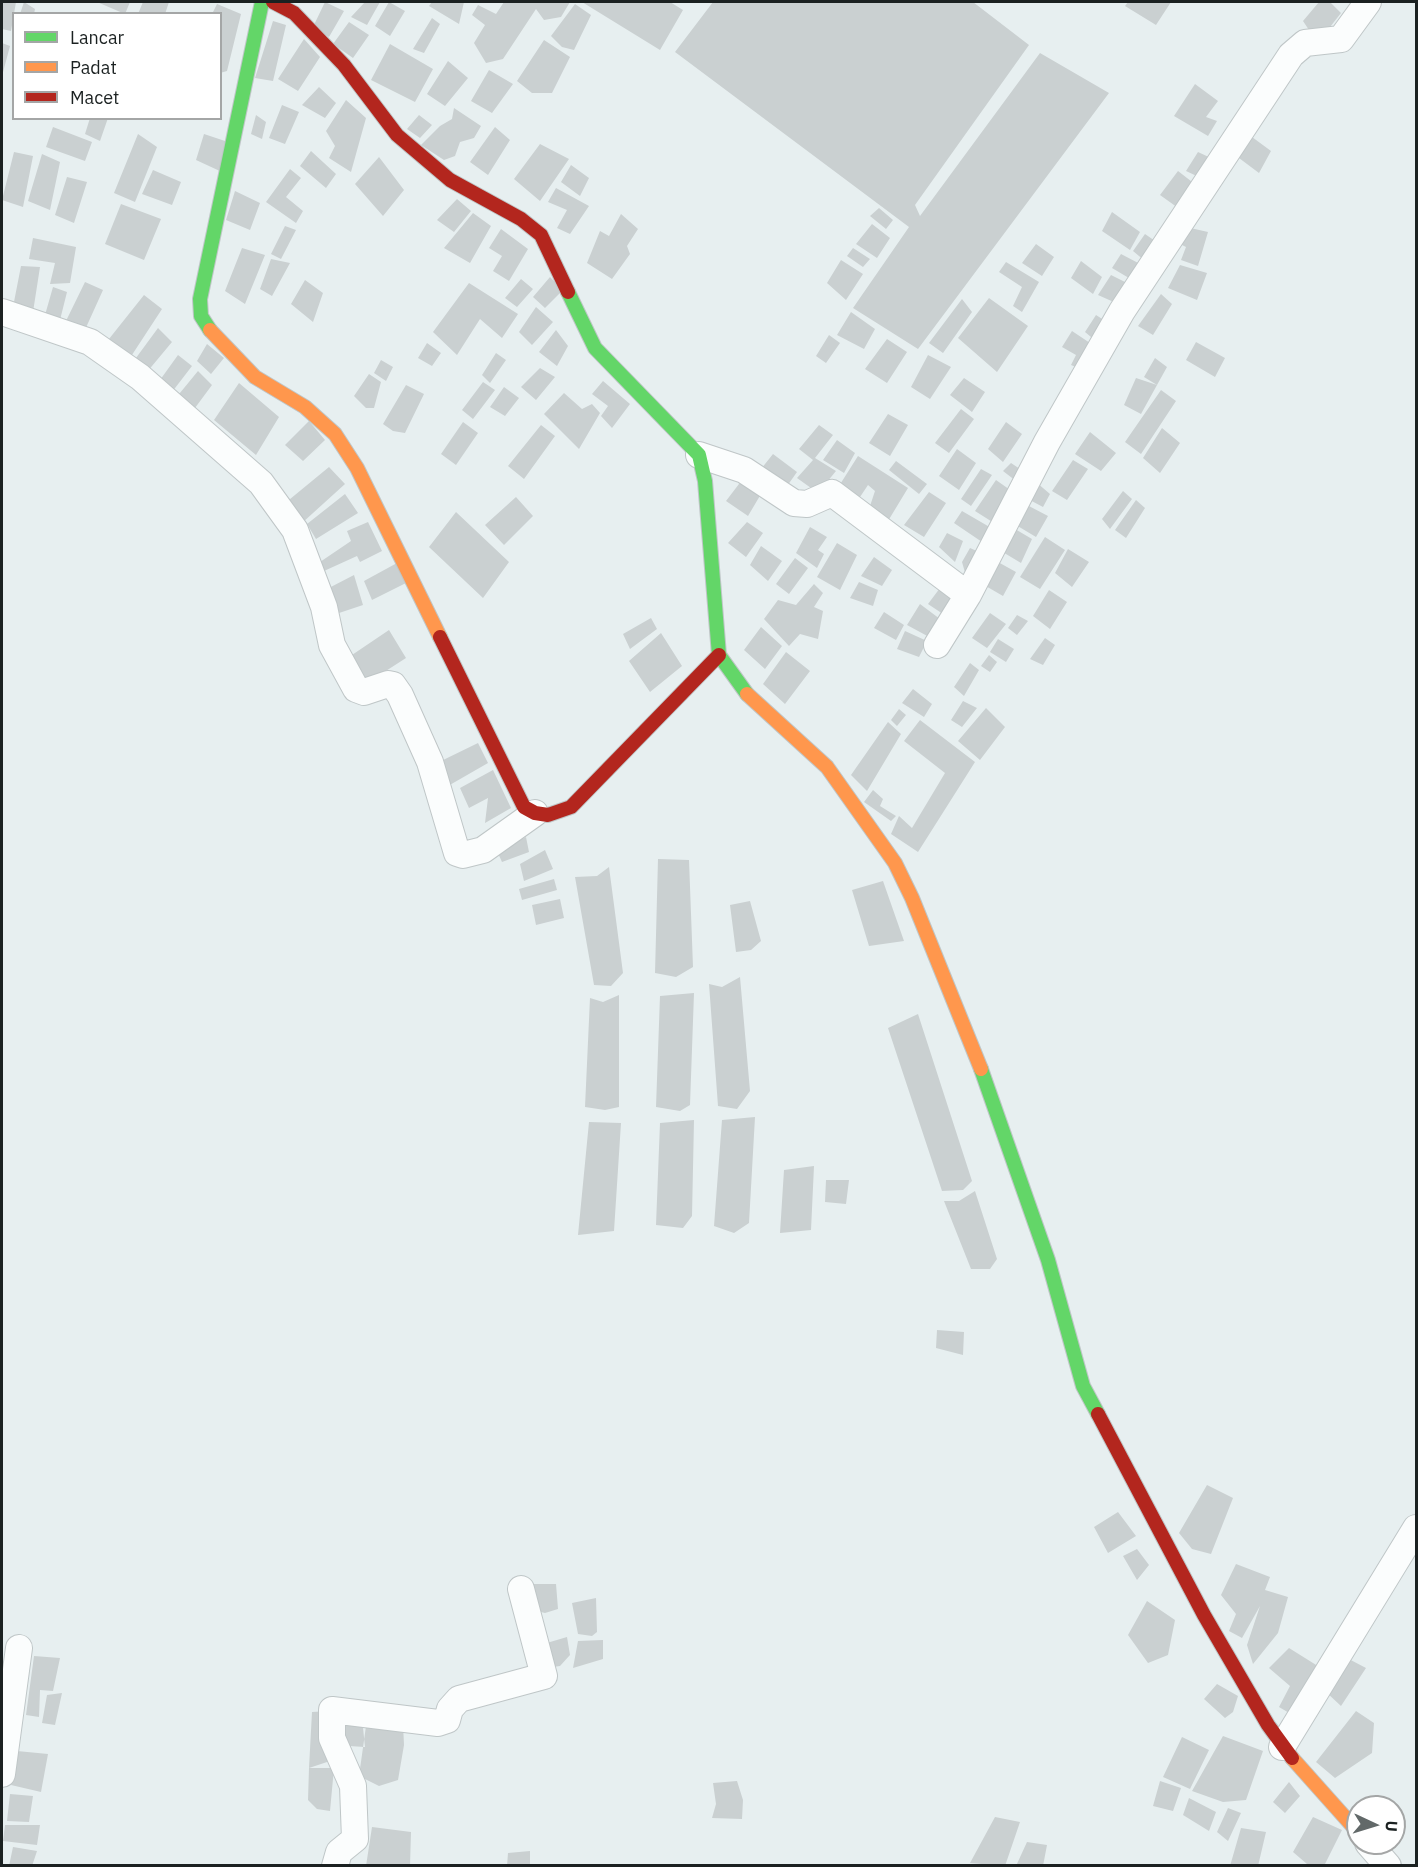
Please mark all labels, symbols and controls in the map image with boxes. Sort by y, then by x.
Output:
legend [12,12,222,120]
text: Lancar [70,26,124,49]
text: Padat [70,56,117,79]
text: Macet [70,86,119,109]
north arrow [1346,1795,1406,1855]
text: U [1382,1820,1402,1832]

